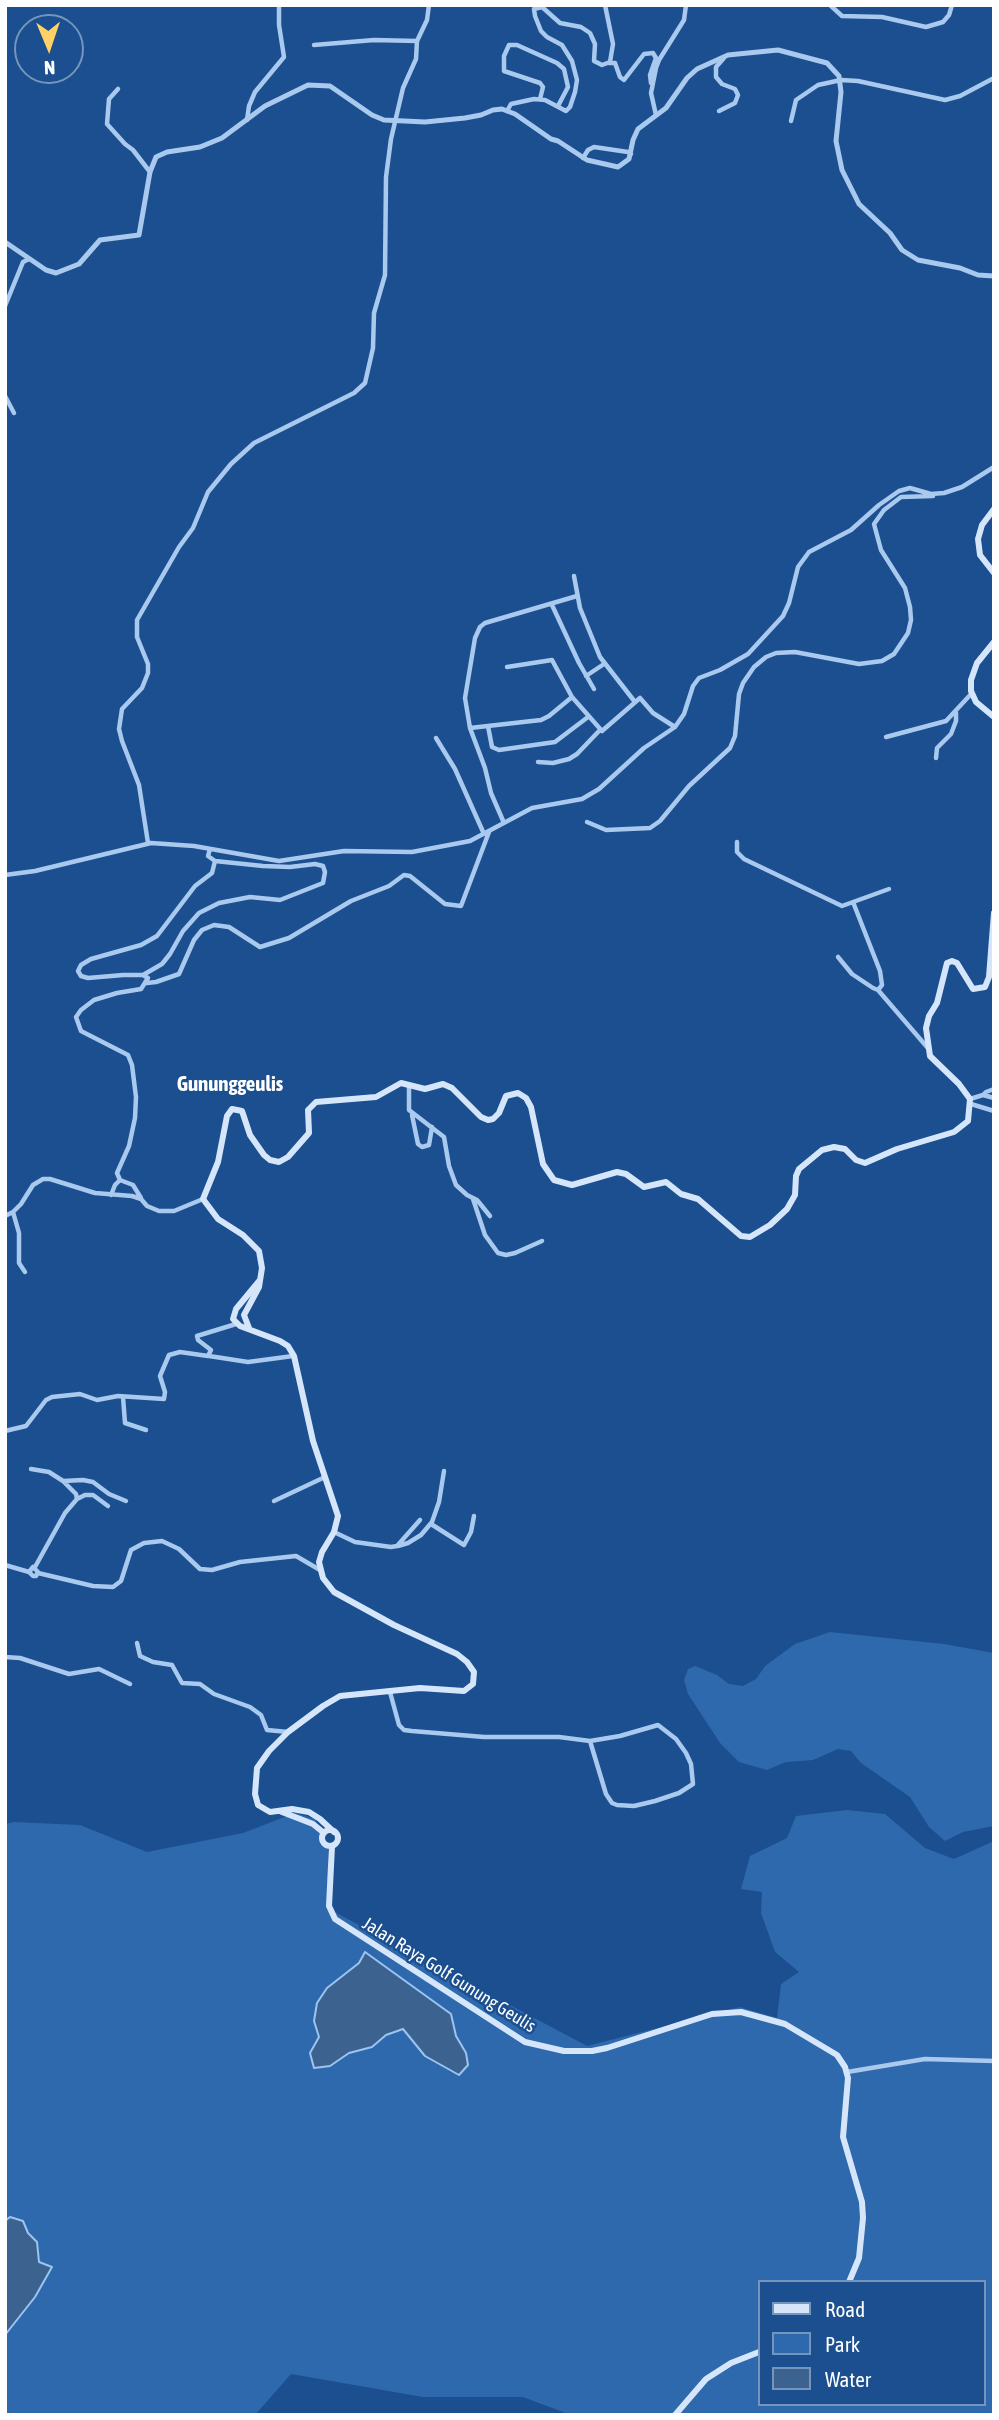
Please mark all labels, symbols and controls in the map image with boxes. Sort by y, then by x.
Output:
north arrow [14,14,84,84]
text: N [44,57,56,79]
district label: Gununggeulis [177,1071,283,1097]
street label: Jalan Raya Golf Gunung Geulis [358,1913,540,2037]
legend [758,2280,985,2406]
text: Road [825,2297,865,2321]
text: Park [825,2332,860,2356]
text: Water [825,2367,871,2391]

